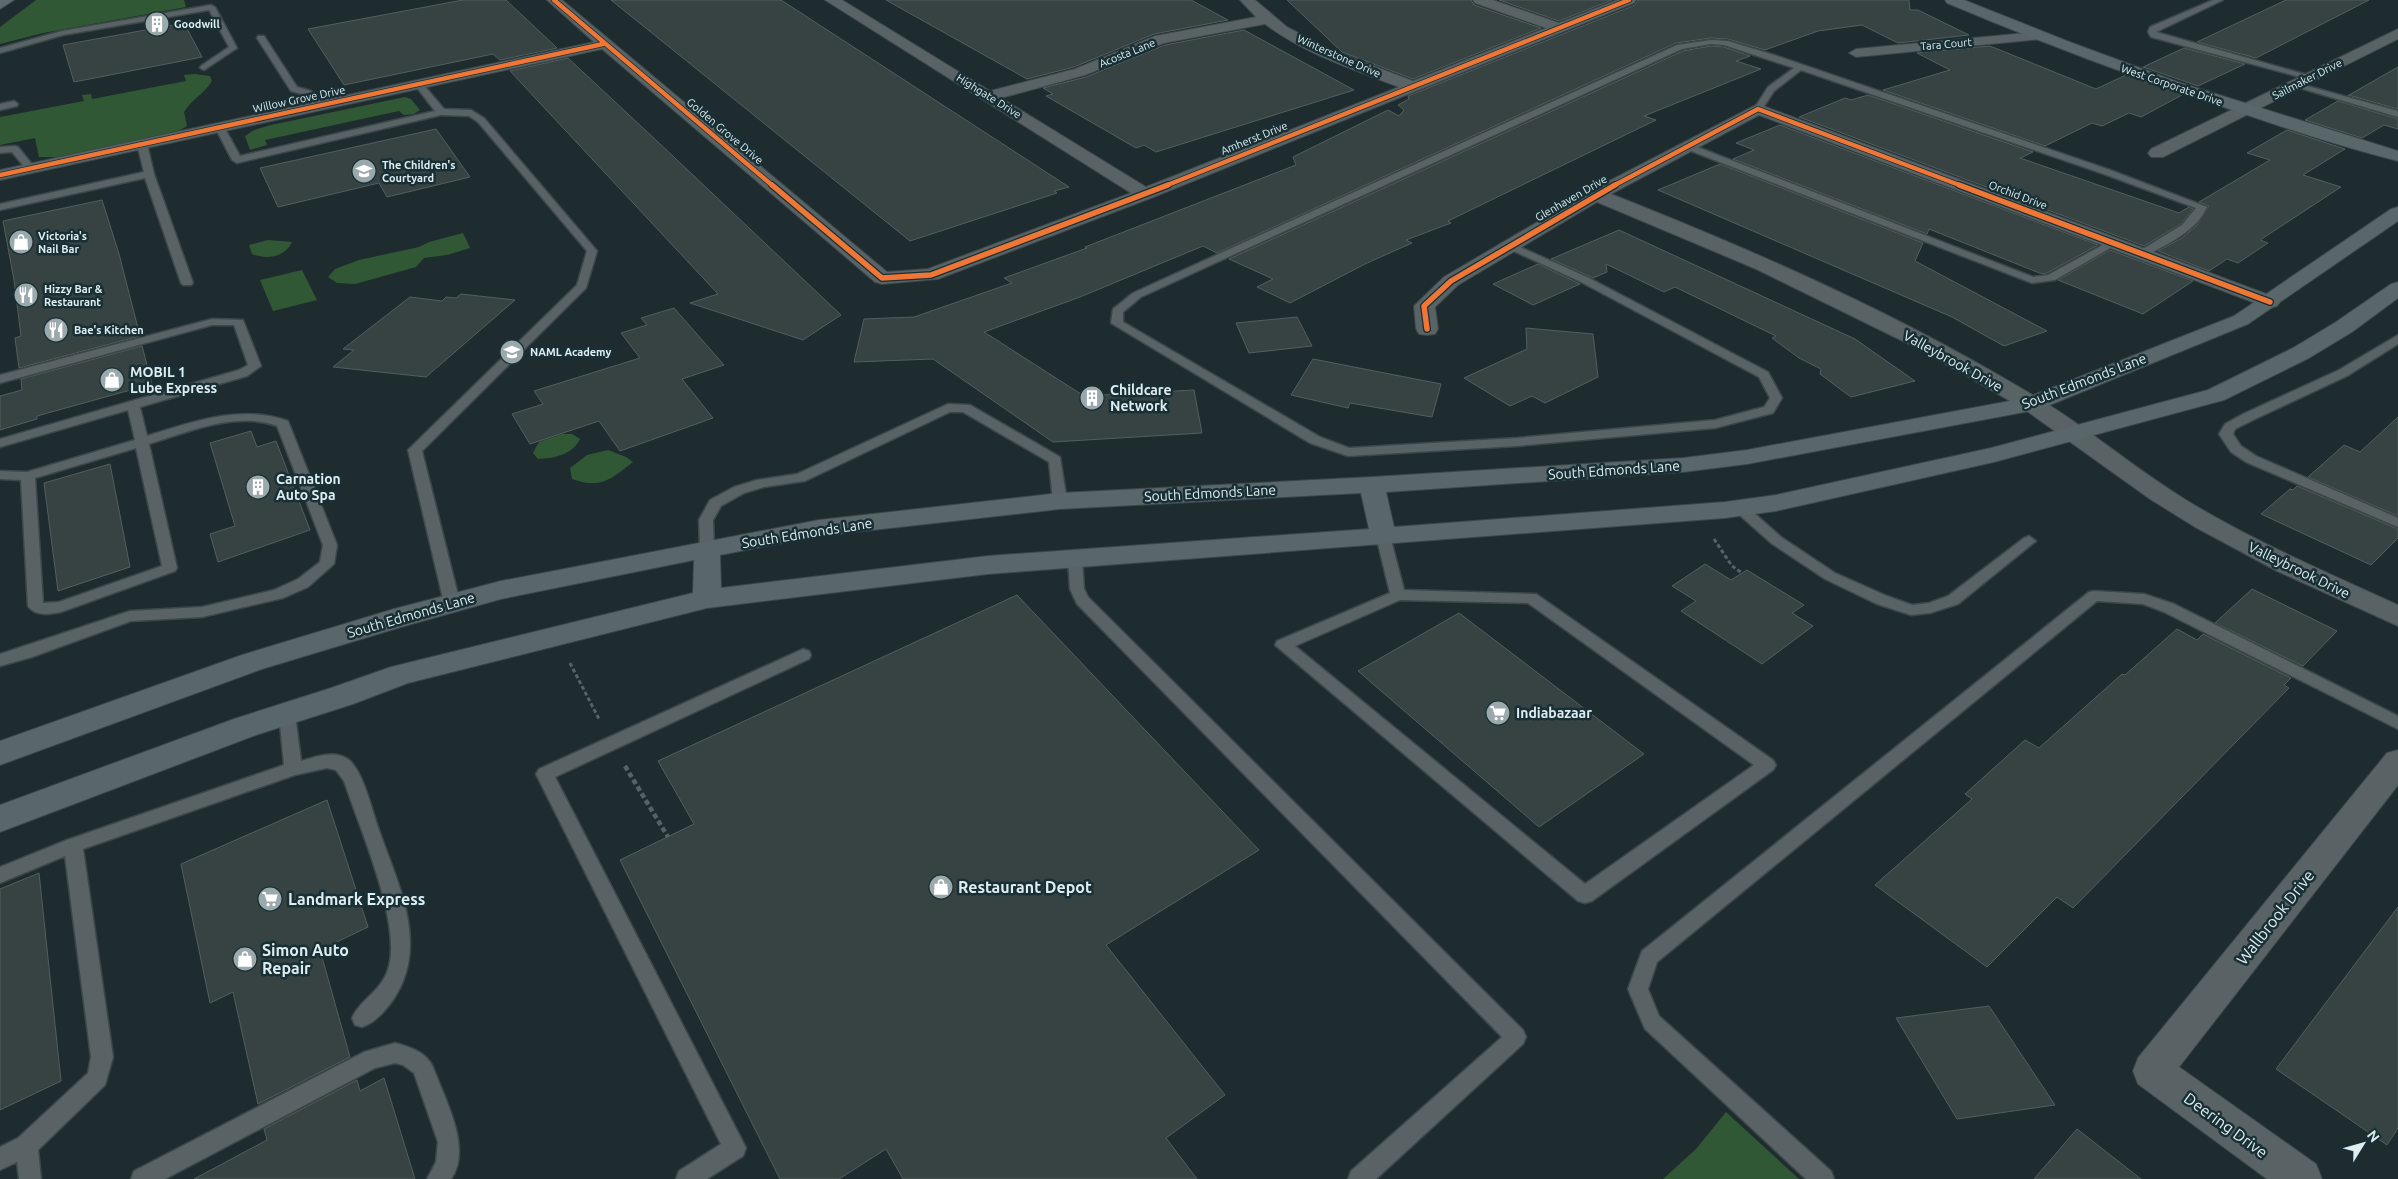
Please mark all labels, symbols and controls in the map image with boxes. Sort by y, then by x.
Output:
building icon: Goodwill [144,11,170,37]
place label: Goodwill [174,18,220,30]
street label: Winterstone Drive [1295,32,1383,80]
street label: Acosta Lane [1097,36,1157,70]
street label: Tara Court [1920,36,1973,52]
street label: Sailmaker Drive [2270,56,2344,102]
street label: West Corporate Drive [2120,62,2224,108]
street label: Highgate Drive [955,71,1023,121]
street label: Willow Grove Drive [252,83,346,115]
street label: Golden Grove Drive [684,96,766,166]
street label: Amherst Drive [1219,119,1289,157]
school or university icon: The Children's Courtyard [351,158,377,184]
place label: The Children's Courtyard [382,159,455,184]
street label: Glenhaven Drive [1533,173,1609,223]
street label: Orchid Drive [1987,178,2049,212]
shop icon: Victoria's Nail Bar [8,229,34,255]
place label: Victoria's Nail Bar [38,230,87,255]
restaurant icon: Hizzy Bar & Restaurant [13,282,39,308]
place label: Hizzy Bar & Restaurant [44,283,103,308]
restaurant icon: Bae's Kitchen [43,317,69,343]
place label: Bae's Kitchen [74,324,144,336]
street label: Valleybrook Drive [1901,327,2005,395]
school or university icon: NAML Academy [499,339,525,365]
place label: NAML Academy [530,346,612,358]
street label: South Edmonds Lane [2020,350,2148,412]
place label: MOBIL 1 Lube Express [130,364,218,396]
shop icon: MOBIL 1 Lube Express [99,367,125,393]
place label: Childcare Network [1110,382,1172,414]
building icon: Childcare Network [1079,385,1105,411]
street label: South Edmonds Lane [1548,457,1680,483]
place label: Carnation Auto Spa [276,471,341,503]
building icon: Carnation Auto Spa [245,474,271,500]
street label: South Edmonds Lane [1144,482,1276,504]
street label: South Edmonds Lane [741,515,873,551]
street label: Valleybrook Drive [2246,539,2352,601]
street label: South Edmonds Lane [345,589,477,641]
supermarket icon: Indiabazaar [1485,700,1511,726]
place label: Indiabazaar [1516,705,1592,721]
street label: Wallbrook Drive [2233,866,2317,968]
shop icon: Restaurant Depot [928,874,954,900]
place label: Restaurant Depot [958,878,1092,896]
supermarket icon: Landmark Express [257,886,283,912]
place label: Landmark Express [288,890,425,908]
place label: Simon Auto Repair [262,941,349,977]
shop icon: Simon Auto Repair [232,946,258,972]
street label: Deering Drive [2181,1089,2271,1161]
north arrow [2338,1119,2388,1169]
text: N [2364,1127,2383,1145]

